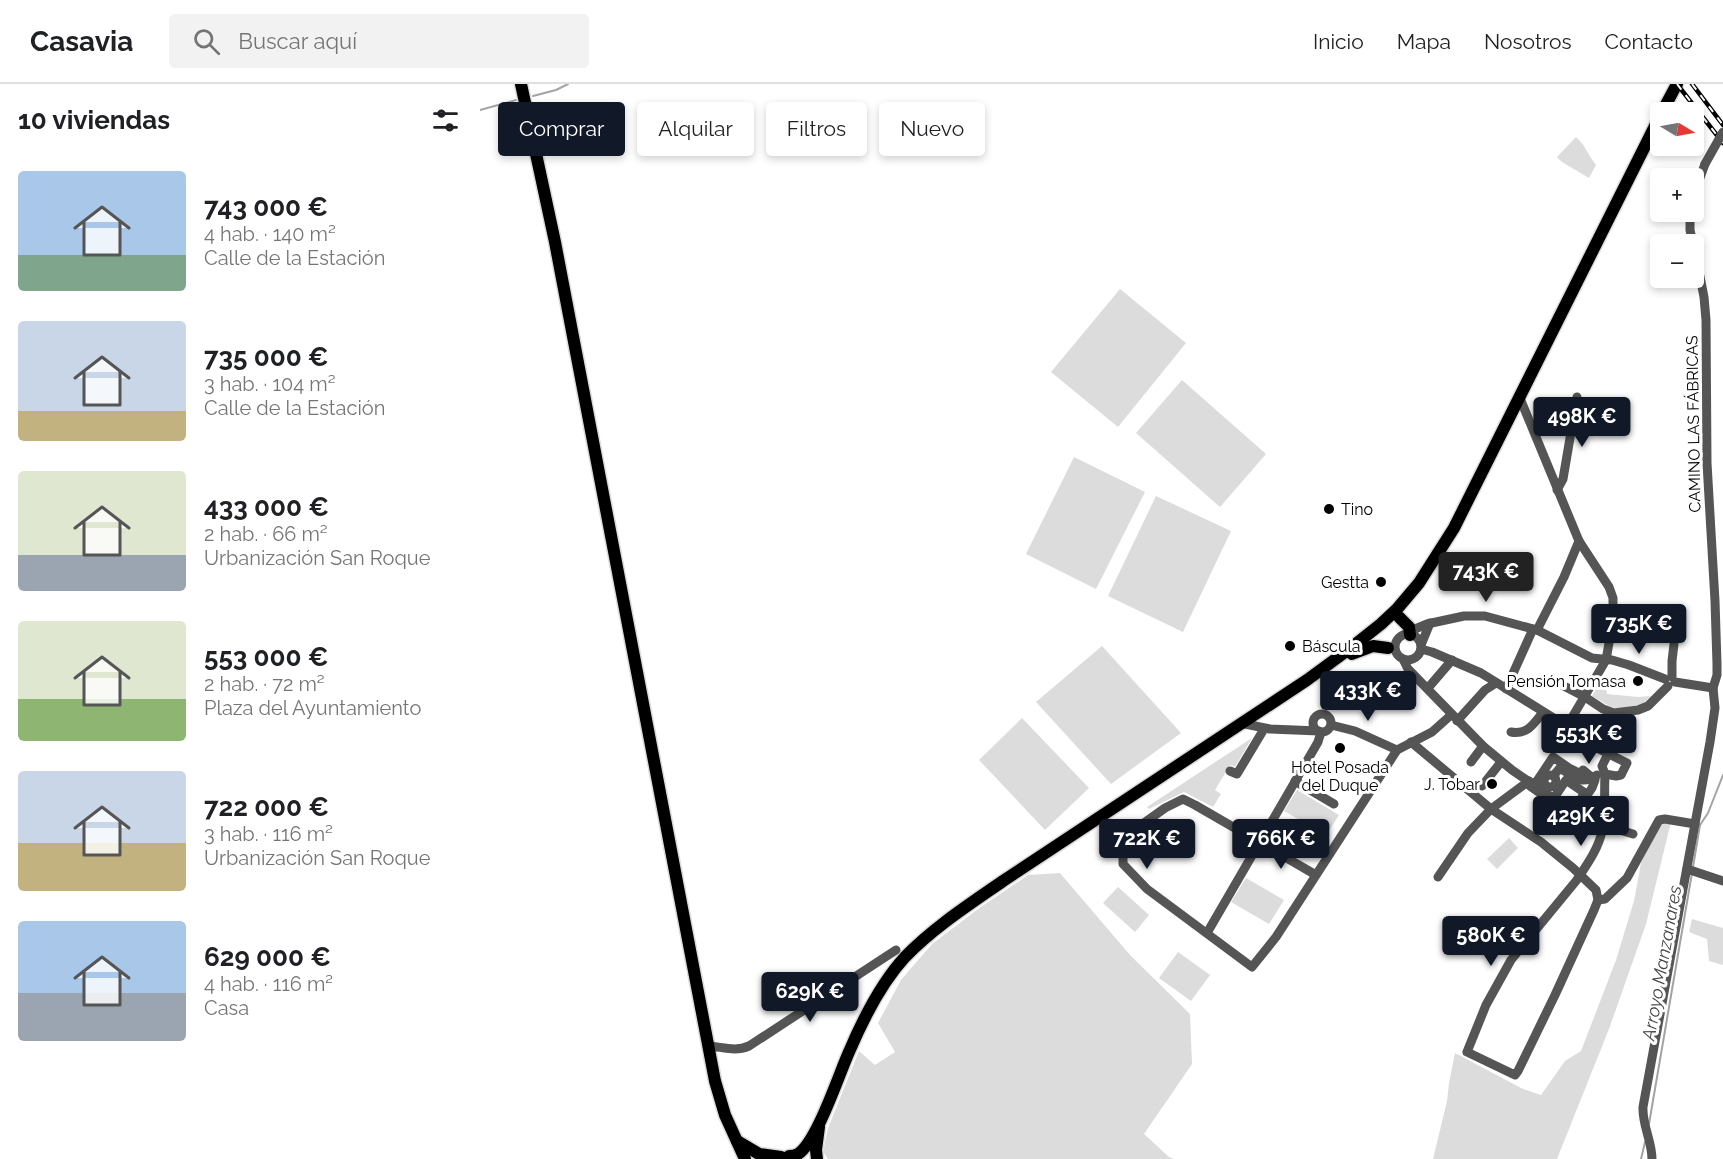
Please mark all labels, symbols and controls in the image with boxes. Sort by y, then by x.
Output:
search box [169,14,589,68]
text: Casavia [30,25,133,58]
icon: search [190,25,223,58]
text: Buscar aquí [238,28,357,54]
text: Inicio [1313,29,1364,54]
text: Mapa [1397,29,1451,54]
text: Nosotros [1484,29,1572,54]
text: Contacto [1605,29,1693,54]
chip: Comprar [498,102,625,156]
chip: Alquilar [637,102,754,156]
chip: Filtros [766,102,867,156]
chip: Nuevo [879,102,985,156]
north arrow [1650,102,1704,156]
map controls [1650,102,1704,288]
icon: filters [429,104,462,137]
text: 10 viviendas [18,105,170,135]
button: + [1650,168,1704,222]
text: 743 000 € [204,192,328,222]
icon: home [66,195,138,267]
text: 4 hab. · 140 m² [204,222,336,246]
button: − [1650,234,1704,288]
text: Calle de la Estación [204,246,385,270]
street label: CAMINO LAS FÁBRICAS [1681,335,1705,513]
text: 735 000 € [204,342,329,372]
icon: home [66,345,138,417]
text: 3 hab. · 104 m² [204,372,335,396]
text: Calle de la Estación [204,396,385,420]
pin: 498K € [1533,397,1631,448]
text: 498K € [1547,404,1617,428]
text: 433 000 € [204,492,329,522]
icon: home [66,495,138,567]
place label: Tino [1341,500,1373,519]
marker: Tino [1322,502,1336,516]
text: 2 hab. · 66 m² [204,522,328,546]
text: Urbanización San Roque [204,546,430,570]
pin: 743K € [1437,552,1535,603]
text: 743K € [1453,559,1519,583]
place label: Gestta [1321,573,1369,592]
marker: Gestta [1374,575,1388,589]
pin: 735K € [1590,604,1688,655]
text: 735K € [1605,611,1673,635]
place label: Báscula [1302,637,1360,656]
marker: Báscula [1283,639,1297,653]
text: 553 000 € [204,642,328,672]
icon: home [66,645,138,717]
pin: 433K € [1319,671,1417,722]
text: 2 hab. · 72 m² [204,672,325,696]
place label: Pensión Tomasa [1506,672,1626,691]
marker: Pensión Tomasa [1631,674,1645,688]
text: 433K € [1334,678,1402,702]
text: Plaza del Ayuntamiento [204,696,421,720]
pin: 553K € [1540,714,1638,765]
text: 553K € [1555,721,1623,745]
marker: Hotel Posada del Duque [1333,741,1347,755]
place label: Hotel Posada del Duque [1291,758,1389,795]
place label: J. Tobar [1424,775,1480,794]
marker: J. Tobar [1485,777,1499,791]
text: 722 000 € [204,792,329,822]
icon: home [66,795,138,867]
pin: 429K € [1532,796,1630,847]
text: 429K € [1547,803,1615,827]
pin: 722K € [1098,819,1196,870]
pin: 766K € [1232,819,1330,870]
text: 3 hab. · 116 m² [204,822,333,846]
text: 722K € [1113,826,1181,850]
text: 766K € [1246,826,1316,850]
text: Urbanización San Roque [204,846,430,870]
water label: Arroyo Manzanares [1637,883,1686,1043]
pin: 580K € [1442,916,1540,967]
text: 580K € [1456,923,1526,947]
text: 629 000 € [204,942,331,972]
icon: home [66,945,138,1017]
text: 4 hab. · 116 m² [204,972,333,996]
pin: 629K € [761,972,859,1023]
text: 629K € [775,979,845,1003]
text: Casa [204,996,249,1020]

